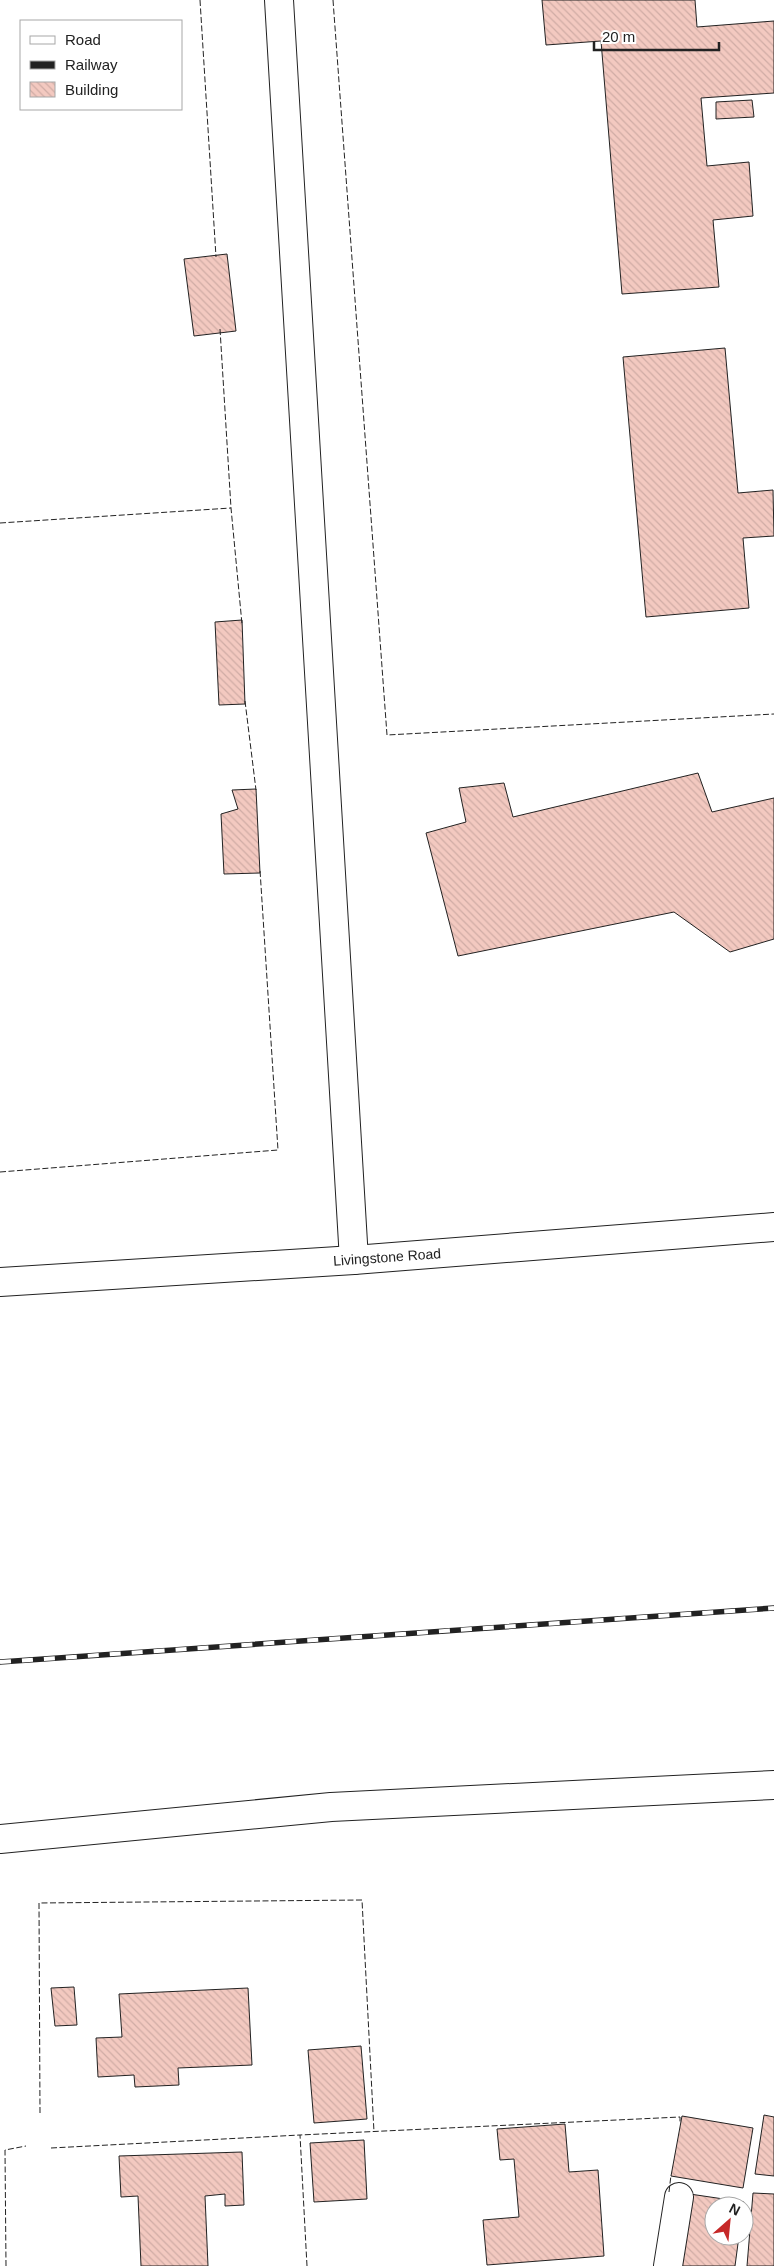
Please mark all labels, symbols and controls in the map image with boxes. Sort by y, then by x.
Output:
legend [20,20,182,110]
scale bar [594,20,719,52]
text: 20 m [602,28,635,45]
text: Road [65,31,101,48]
text: Railway [65,56,118,73]
text: Building [65,81,118,98]
street label: Livingstone Road [332,1245,442,1269]
north arrow [704,2196,754,2246]
text: N [727,2200,743,2219]

